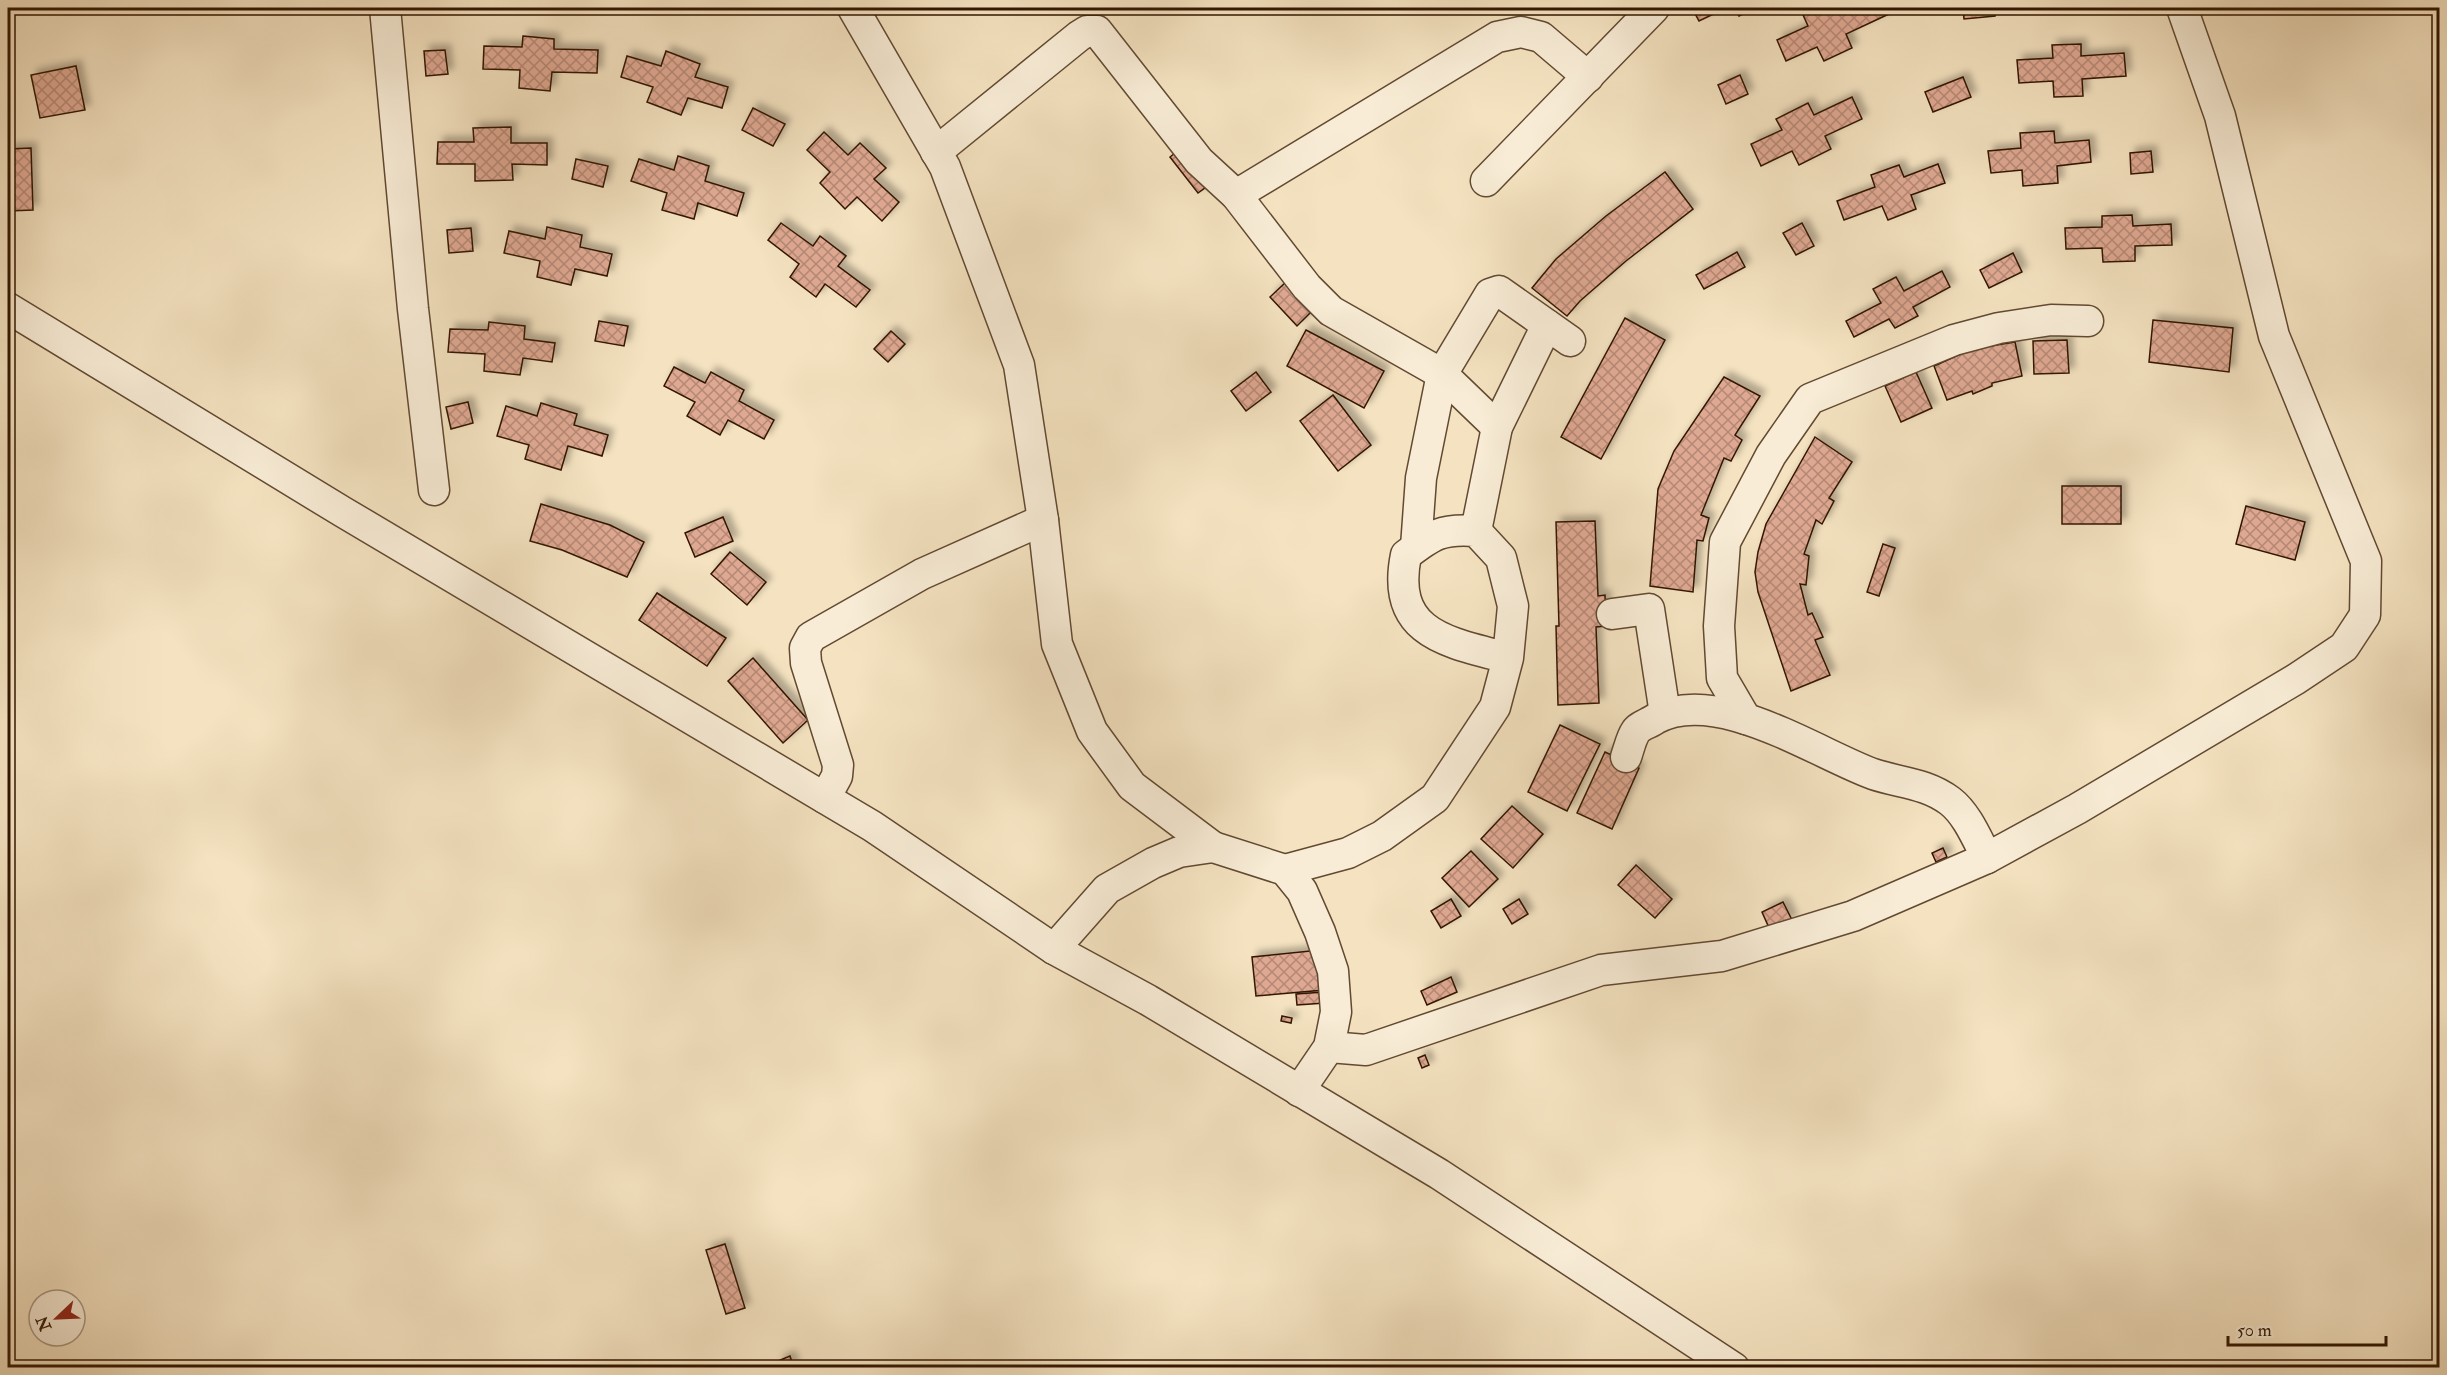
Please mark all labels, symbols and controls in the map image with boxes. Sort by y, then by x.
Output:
north arrow [27,1288,87,1348]
scale bar [2228,1309,2386,1347]
text: N [32,1312,57,1335]
text: 50 m [2237,1319,2272,1342]

